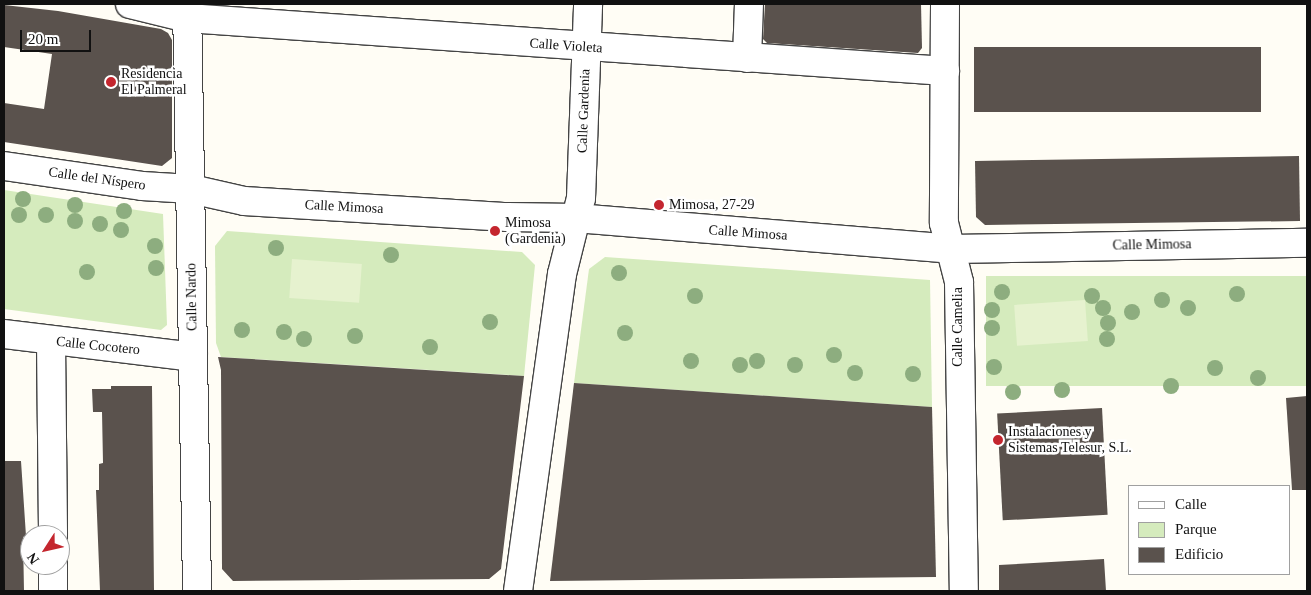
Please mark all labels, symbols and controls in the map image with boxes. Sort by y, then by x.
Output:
scale bar [22,20,94,52]
text: 20 m [28,31,58,47]
street label: Calle Violeta [529,35,603,57]
place label: Residencia El Palmeral [121,66,187,98]
street label: Calle Gardenia [574,69,594,153]
marker: Residencia El Palmeral [105,76,117,88]
street label: Calle del Níspero [47,164,147,194]
street label: Calle Mimosa [304,197,384,217]
place label: Mimosa, 27-29 [669,197,755,213]
marker: Mimosa, 27-29 [653,199,665,211]
place label: Mimosa (Gardenia) [505,215,566,248]
street label: Calle Mimosa [708,222,788,244]
marker: Mimosa (Gardenia) [489,225,501,237]
street label: Calle Mimosa [1112,236,1192,254]
street label: Calle Nardo [183,263,201,331]
street label: Calle Camelia [950,287,966,367]
street label: Calle Cocotero [55,333,141,359]
place label: Instalaciones y Sistemas Telesur, S.L. [1008,424,1132,457]
marker: Instalaciones y Sistemas Telesur, S.L. [992,434,1004,446]
legend [1128,485,1291,575]
text: Calle [1175,496,1207,512]
text: Parque [1175,521,1217,537]
north arrow [20,525,70,575]
text: Edificio [1175,546,1223,562]
text: N [24,550,42,567]

